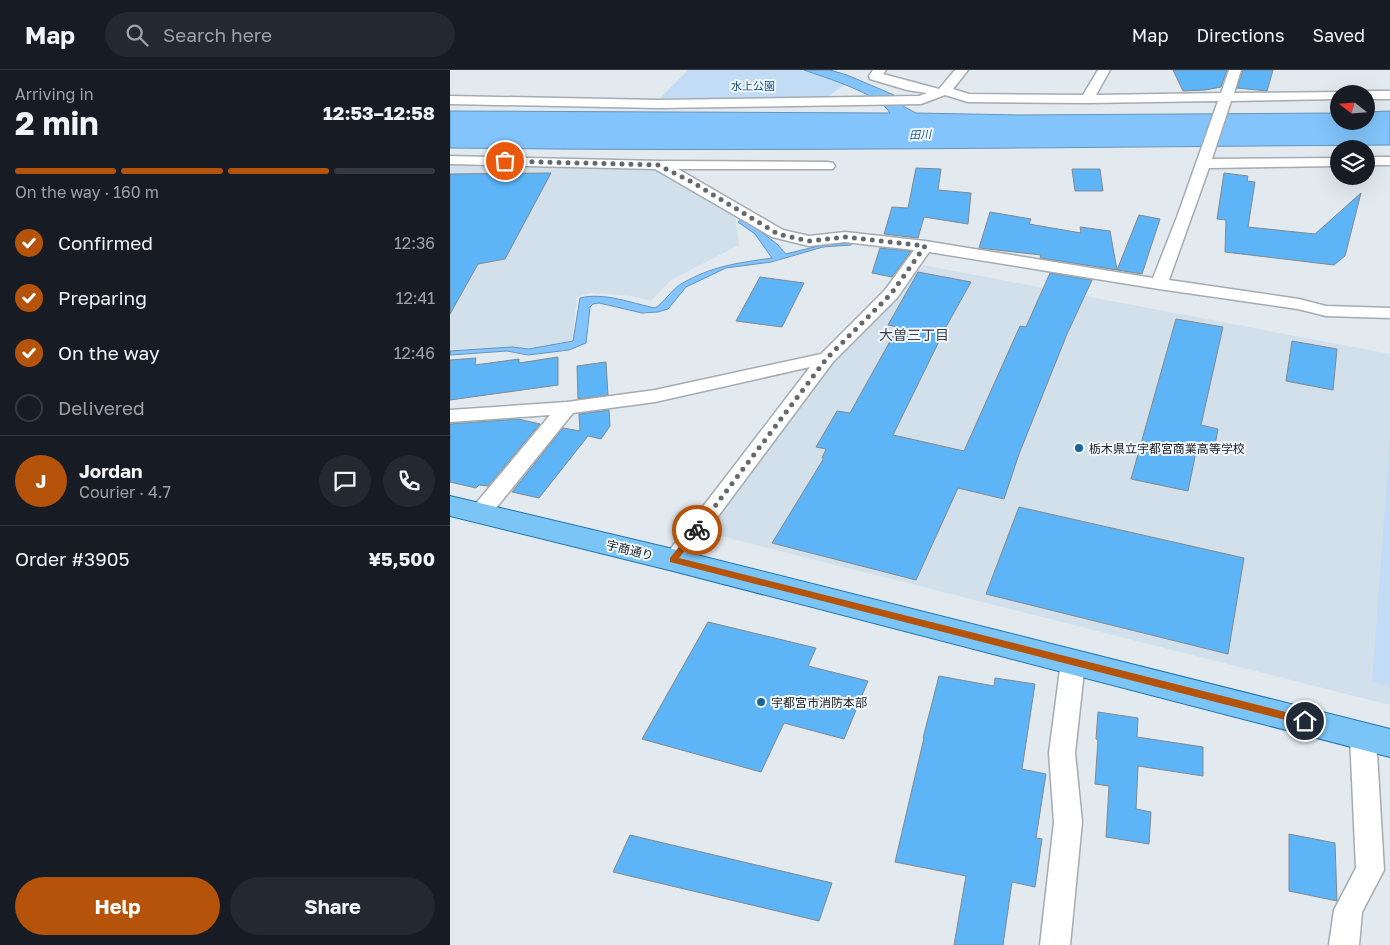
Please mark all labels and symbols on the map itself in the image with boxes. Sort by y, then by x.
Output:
park label: 水上公園 [731,79,775,92]
north arrow [1330,85,1375,130]
water label: 田川 [909,127,932,141]
pin [484,140,526,182]
district label: 大曽三丁目 [879,326,949,343]
place label: 栃木県立宇都宮商業高等学校 [1089,441,1245,456]
marker: 栃木県立宇都宮商業高等学校 [1073,442,1085,454]
courier [672,505,722,555]
street label: 宇商通り [605,537,655,563]
place label: 宇都宮市消防本部 [771,695,867,710]
marker: 宇都宮市消防本部 [755,696,767,708]
pin [1284,700,1326,742]

